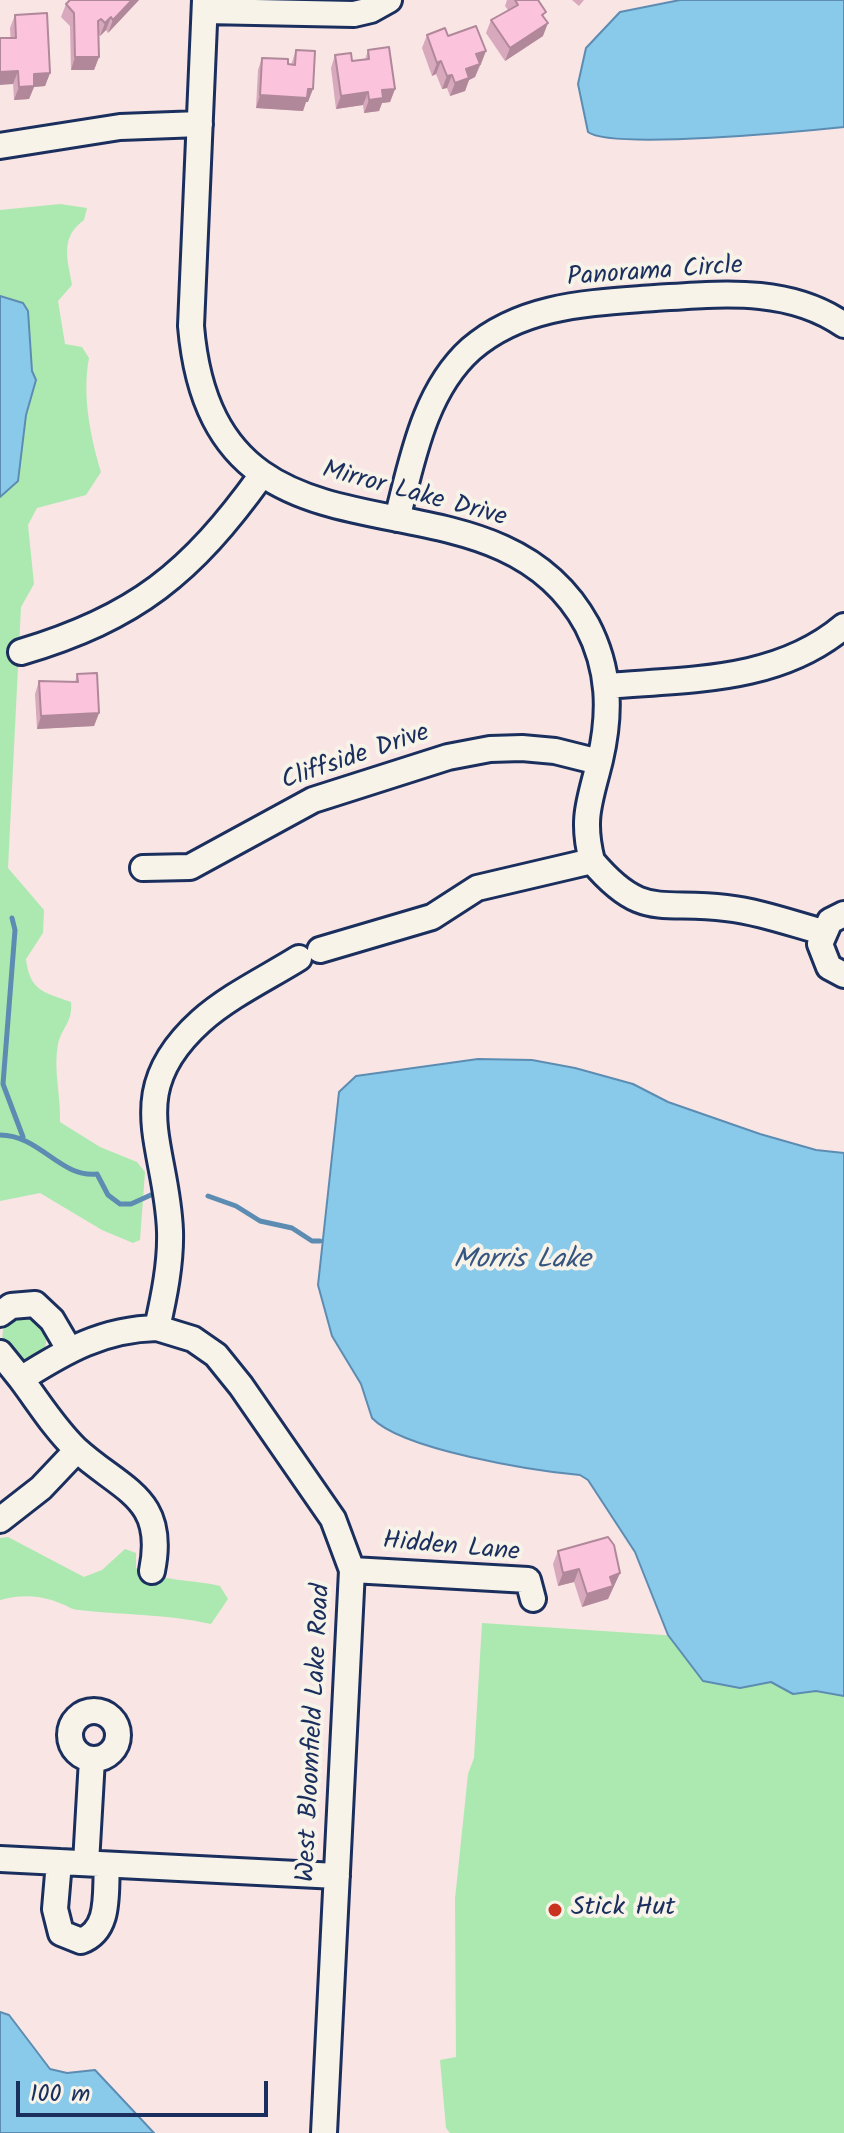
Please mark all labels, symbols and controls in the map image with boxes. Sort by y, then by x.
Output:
street label: Panorama Circle [566,252,744,296]
street label: Mirror Lake Drive [318,456,510,536]
street label: Cliffside Drive [278,719,434,799]
water label: Morris Lake [453,1245,591,1279]
street label: Hidden Lane [381,1527,521,1571]
street label: West Bloomfield Lake Road [293,1583,339,1883]
place label: Stick Hut [571,1894,675,1926]
marker: Stick Hut [546,1901,564,1919]
scale bar [20,2065,272,2115]
text: 100 m [30,2075,90,2114]

